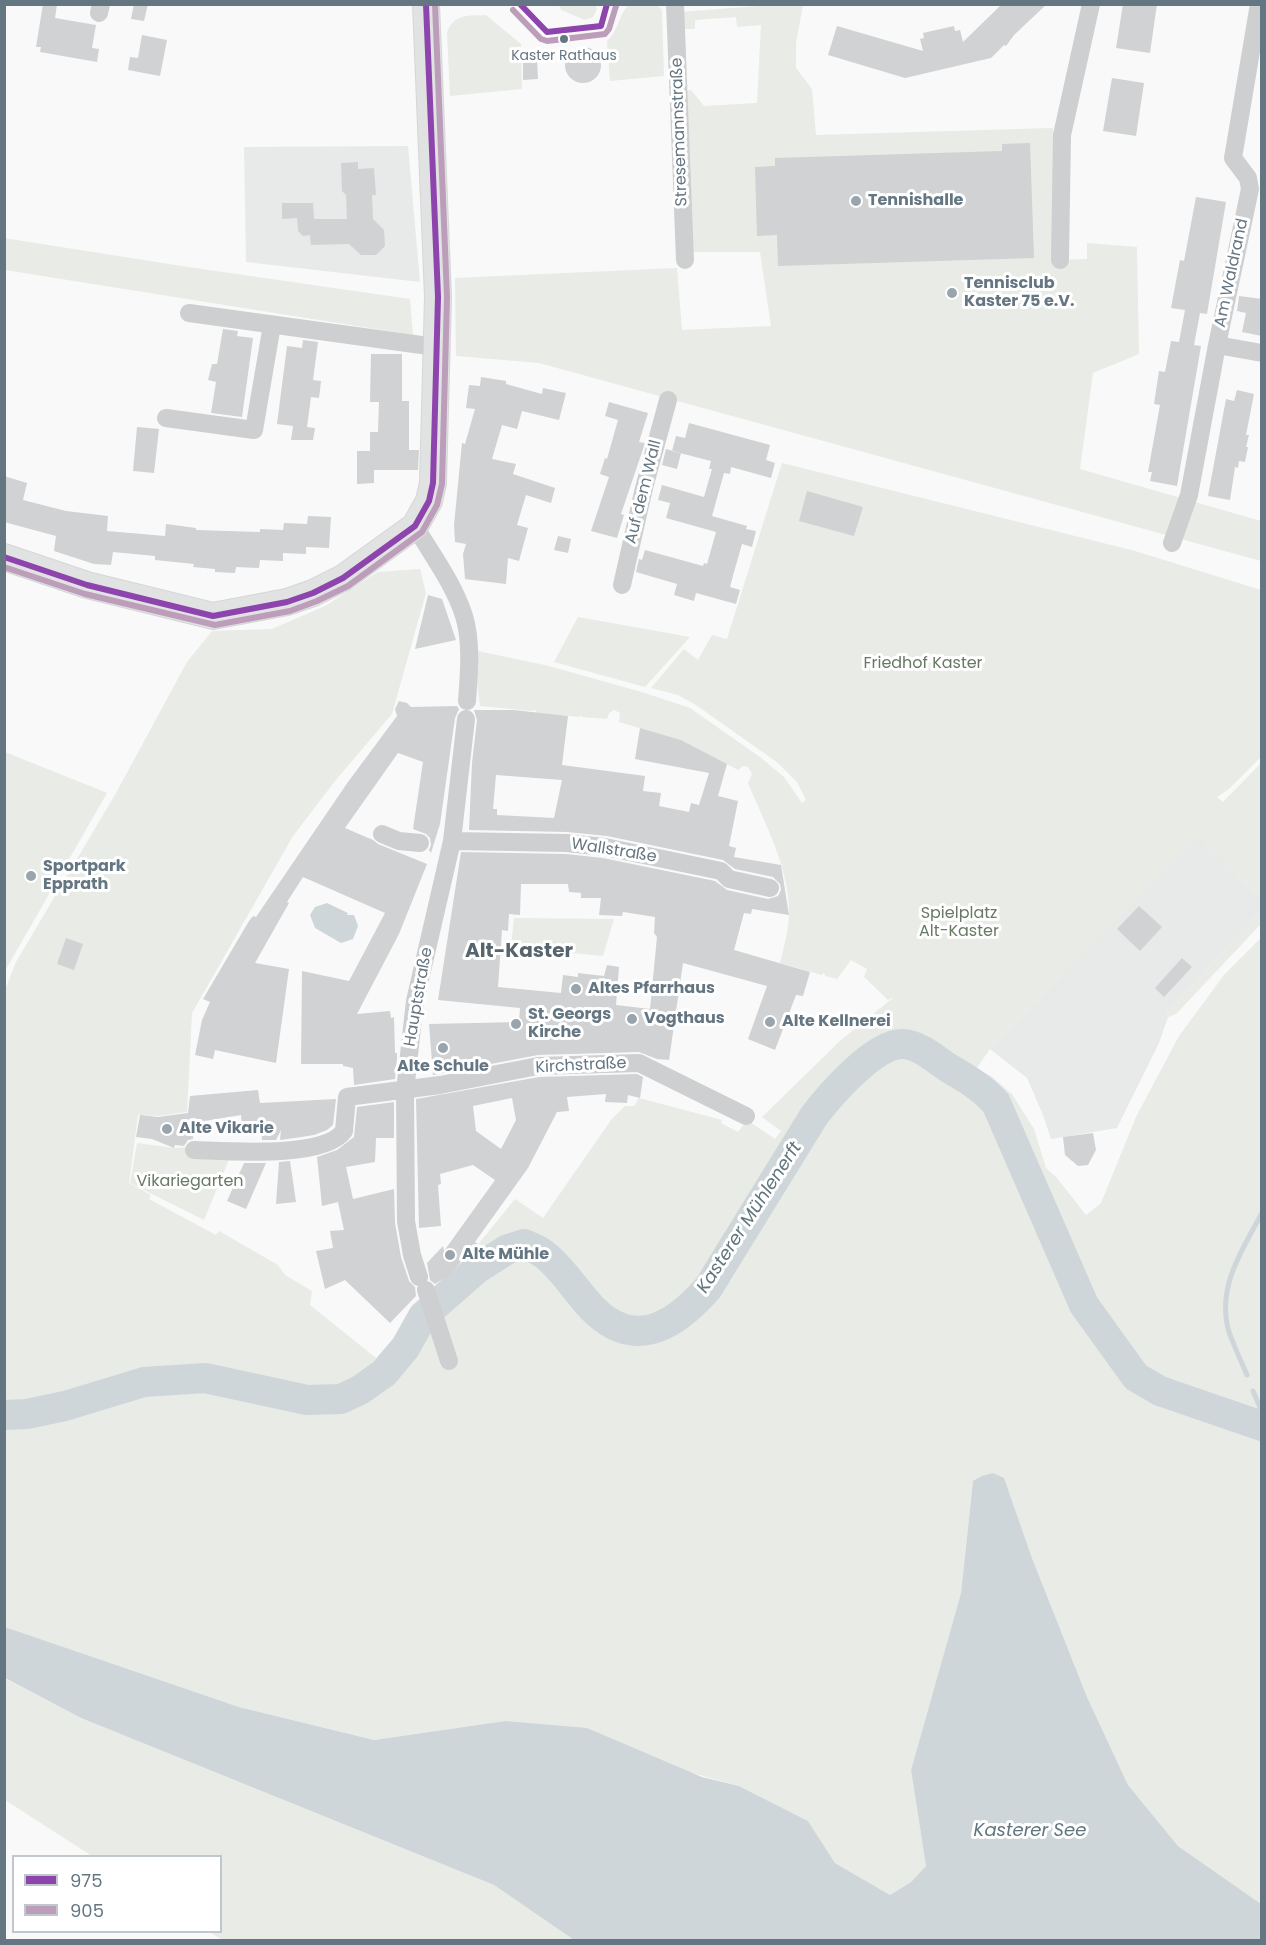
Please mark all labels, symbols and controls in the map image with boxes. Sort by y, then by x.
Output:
marker: Kaster Rathaus [558,33,570,45]
place label: Kaster Rathaus [511,48,617,64]
street label: Stresemannstraße [668,57,692,207]
place label: Tennishalle [868,191,963,211]
marker: Tennishalle [849,194,863,208]
street label: Am Waldrand [1211,217,1253,329]
place label: Tennisclub Kaster 75 e.V. [964,274,1074,312]
marker: Tennisclub Kaster 75 e.V. [945,286,959,300]
street label: Auf dem Wall [622,438,666,546]
park label: Friedhof Kaster [863,654,983,674]
street label: Wallstraße [570,835,658,867]
place label: Sportpark Epprath [43,857,126,895]
marker: Sportpark Epprath [24,869,38,883]
park label: Spielplatz Alt-Kaster [919,904,999,942]
district label: Alt-Kaster [465,940,573,964]
street label: Hauptstraße [401,946,437,1048]
place label: Altes Pfarrhaus [588,979,715,999]
marker: Altes Pfarrhaus [569,982,583,996]
place label: St. Georgs Kirche [528,1005,611,1043]
place label: Vogthaus [644,1009,725,1029]
marker: Vogthaus [625,1012,639,1026]
place label: Alte Kellnerei [782,1012,891,1032]
marker: Alte Kellnerei [763,1015,777,1029]
marker: St. Georgs Kirche [509,1017,523,1031]
marker: Alte Schule [436,1041,450,1055]
street label: Kirchstraße [535,1054,627,1078]
place label: Alte Schule [397,1057,489,1077]
place label: Alte Vikarie [179,1119,274,1139]
marker: Alte Vikarie [160,1122,174,1136]
water label: Kasterer Mühlenerft [693,1138,807,1298]
park label: Vikariegarten [136,1172,244,1192]
place label: Alte Mühle [462,1245,549,1265]
marker: Alte Mühle [443,1248,457,1262]
water label: Kasterer See [974,1820,1086,1842]
legend [12,1855,222,1933]
text: 975 [70,1868,102,1893]
text: 905 [70,1898,104,1923]

